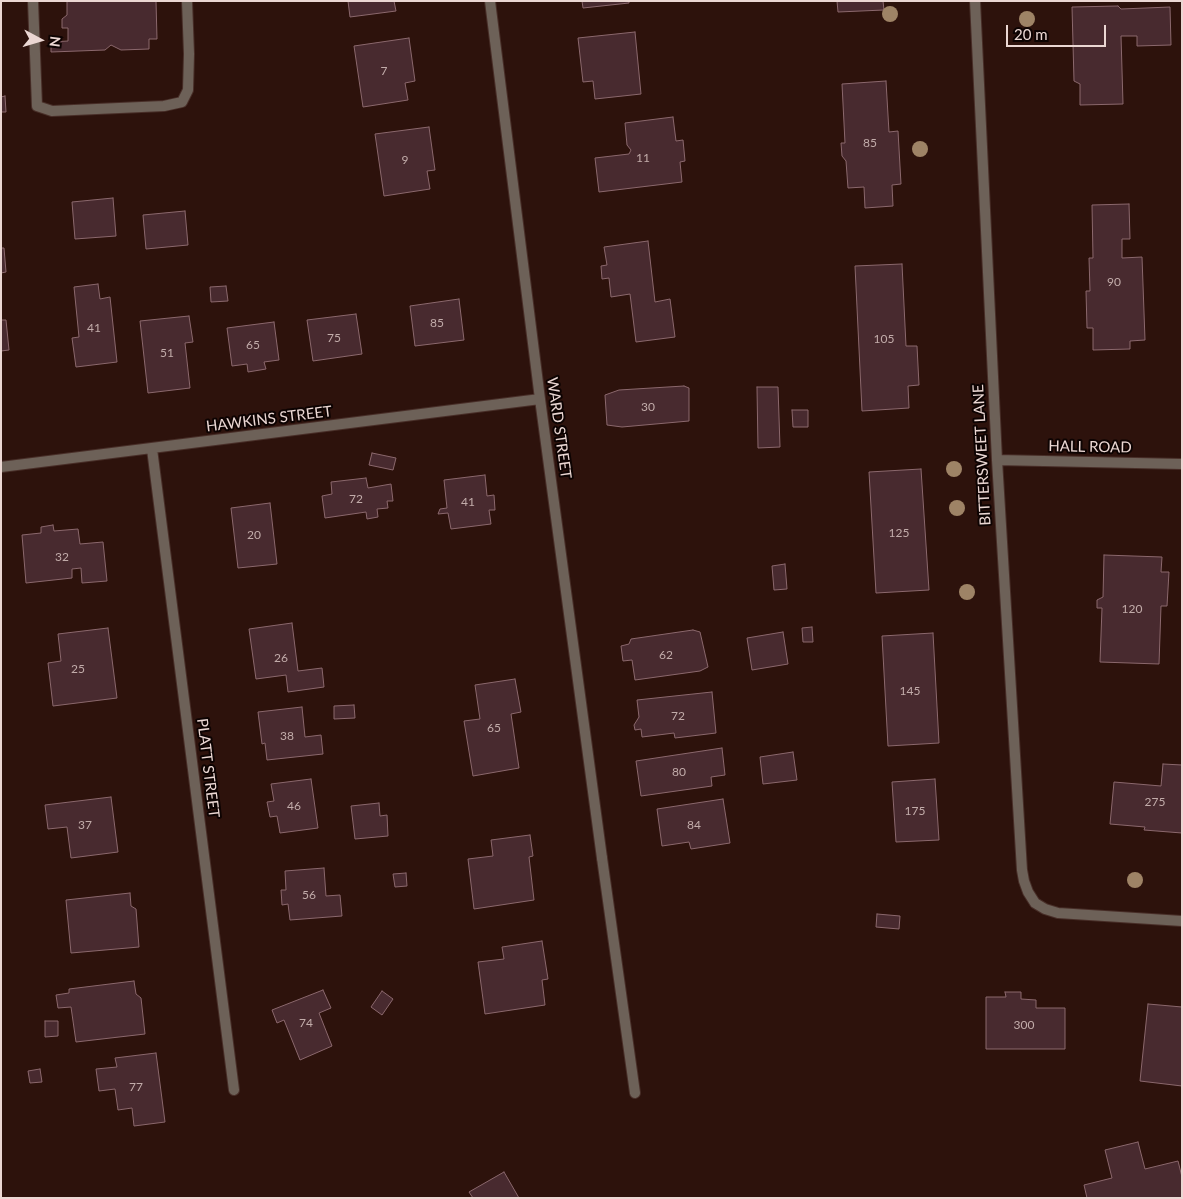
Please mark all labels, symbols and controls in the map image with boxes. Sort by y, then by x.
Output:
north arrow [15,15,65,65]
scale bar [1008,15,1108,47]
text: 20 m [1014,25,1048,43]
text: N [46,35,64,48]
house number: 7 [381,64,387,78]
house number: 85 [863,136,877,150]
house number: 11 [636,151,650,165]
house number: 9 [402,153,408,167]
house number: 90 [1107,275,1121,289]
house number: 85 [430,316,444,330]
house number: 41 [87,321,101,335]
house number: 75 [327,331,341,345]
house number: 105 [874,332,894,346]
house number: 65 [246,338,260,352]
house number: 51 [160,346,174,360]
street label: WARD STREET [543,376,575,480]
street label: BITTERSWEET LANE [969,384,995,526]
house number: 30 [641,400,655,414]
street label: HAWKINS STREET [205,402,333,436]
street label: HALL ROAD [1048,437,1132,457]
house number: 72 [349,492,363,506]
house number: 41 [461,495,475,509]
house number: 125 [889,526,909,540]
house number: 20 [247,528,261,542]
house number: 32 [55,550,69,564]
house number: 120 [1122,602,1142,616]
house number: 62 [659,648,673,662]
house number: 26 [274,651,288,665]
house number: 25 [71,662,85,676]
house number: 145 [900,684,920,698]
house number: 72 [671,709,685,723]
street label: PLATT STREET [193,717,223,819]
house number: 65 [487,721,501,735]
house number: 38 [280,729,294,743]
house number: 80 [672,765,686,779]
house number: 275 [1145,795,1165,809]
house number: 46 [287,799,301,813]
house number: 175 [905,804,925,818]
house number: 37 [78,818,92,832]
house number: 84 [687,818,701,832]
house number: 56 [302,888,316,902]
house number: 74 [299,1016,313,1030]
house number: 300 [1014,1018,1034,1032]
house number: 77 [129,1080,143,1094]

